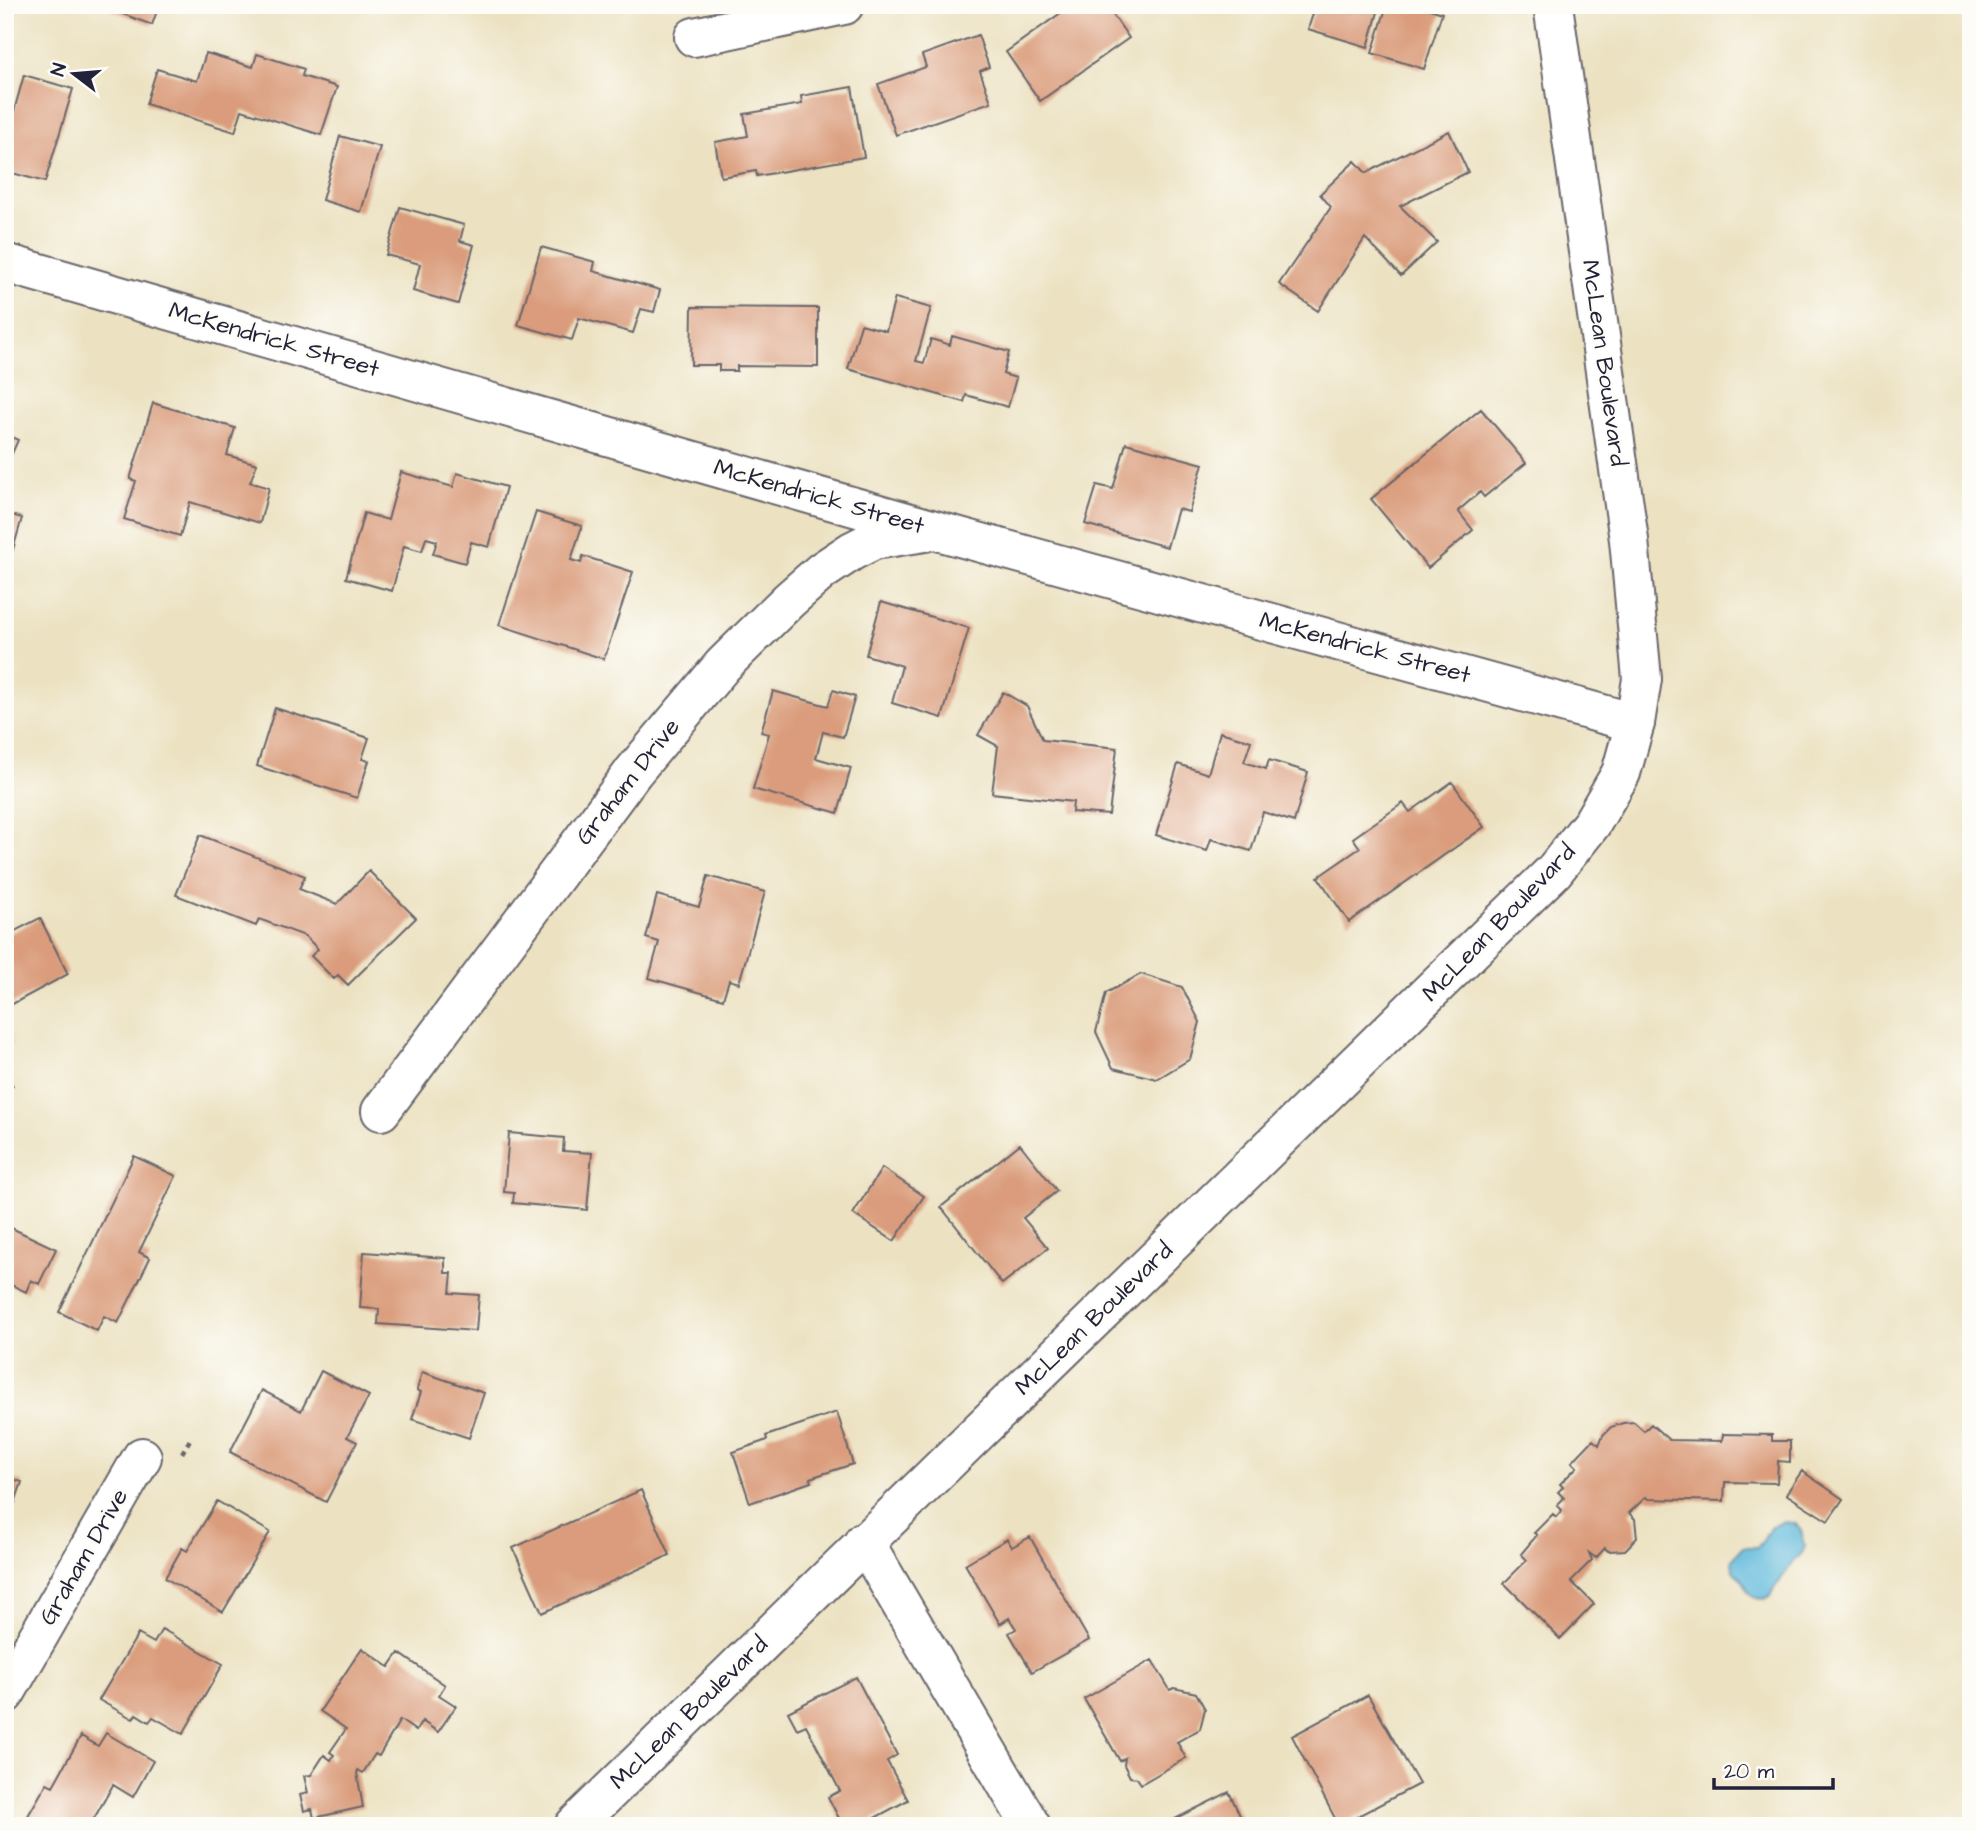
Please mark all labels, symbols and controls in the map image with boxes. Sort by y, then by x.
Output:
north arrow [38,38,108,108]
text: N [44,60,74,79]
street label: McLean Boulevard [1573,258,1635,468]
street label: McKendrick Street [165,294,383,386]
street label: McKendrick Street [710,451,928,543]
street label: McKendrick Street [1256,603,1475,693]
street label: Graham Drive [568,712,688,852]
street label: McLean Boulevard [1414,836,1584,1010]
street label: McLean Boulevard [1007,1234,1181,1404]
street label: Graham Drive [31,1483,137,1631]
street label: McLean Boulevard [602,1628,776,1798]
scale bar [1714,1747,1832,1791]
text: 20 m [1724,1757,1775,1786]

